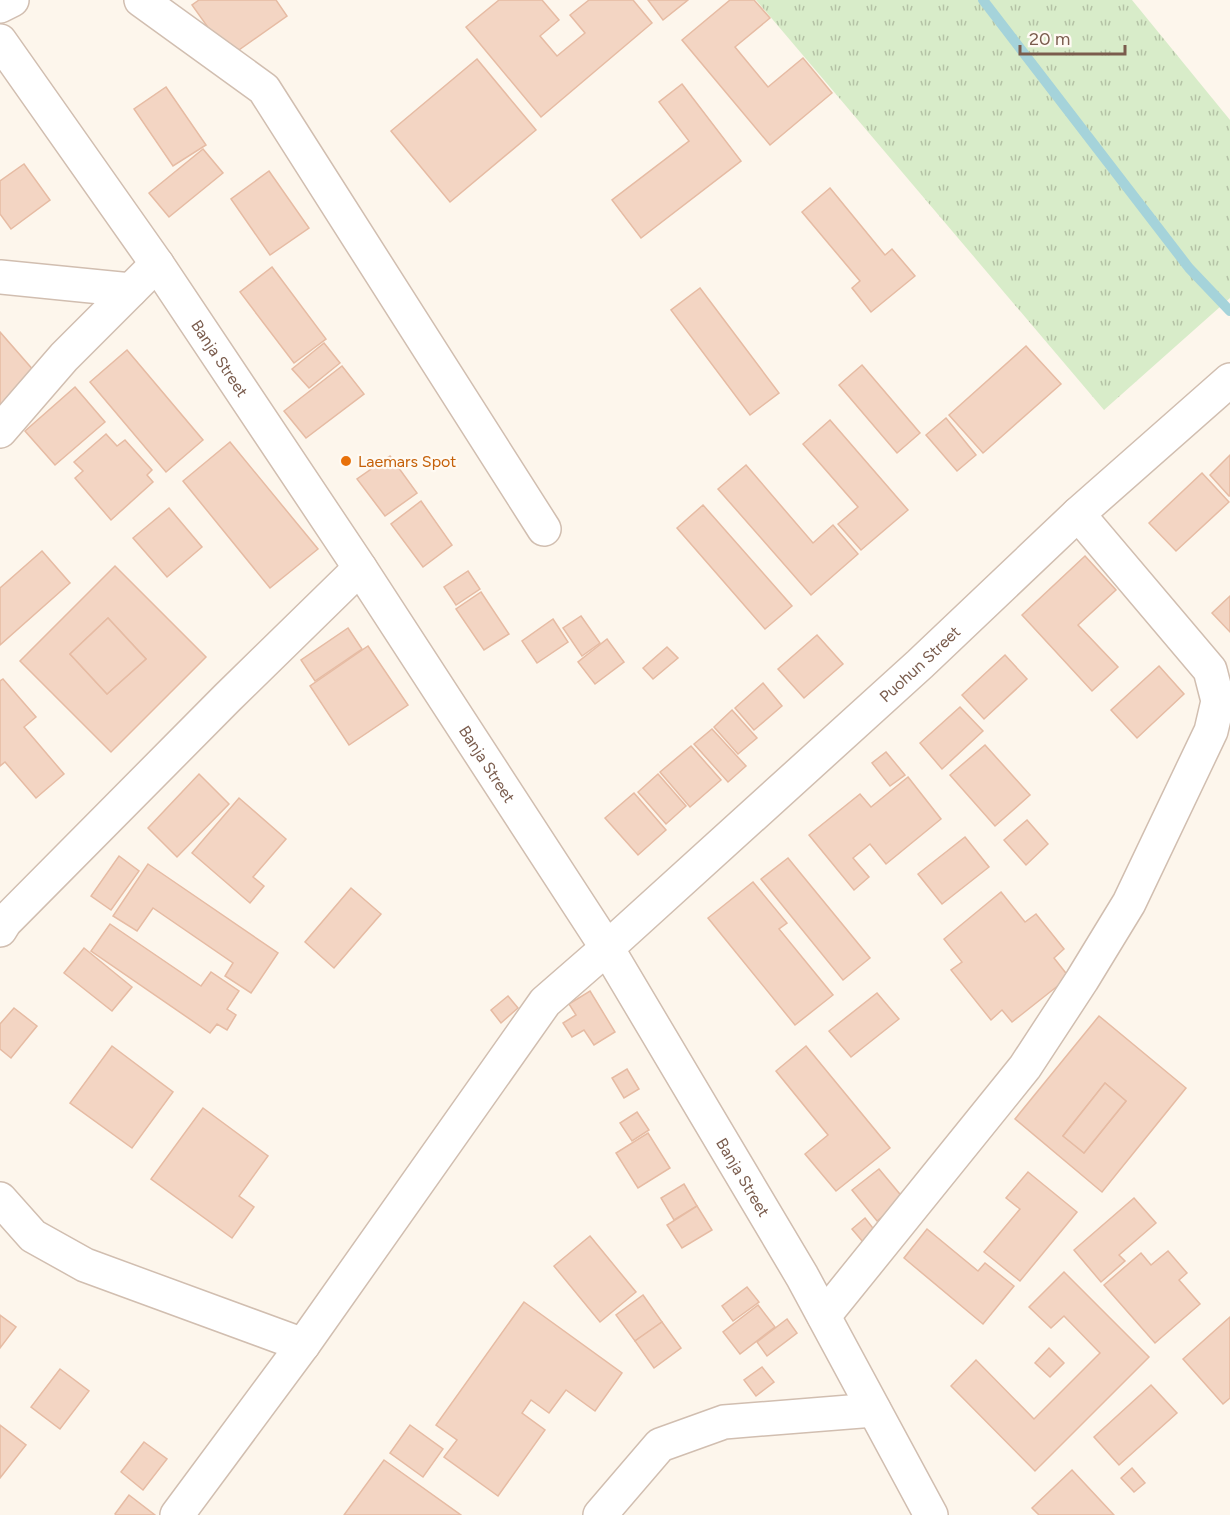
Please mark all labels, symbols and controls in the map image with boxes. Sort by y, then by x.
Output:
scale bar [1020,18,1125,56]
text: 20 m [1029,28,1070,50]
street label: Banja Street [188,316,252,400]
place label: Laemars Spot [358,452,456,471]
marker: Laemars Spot [339,454,353,468]
street label: Puohun Street [875,622,964,706]
street label: Banja Street [455,722,519,806]
street label: Banja Street [712,1134,774,1220]

